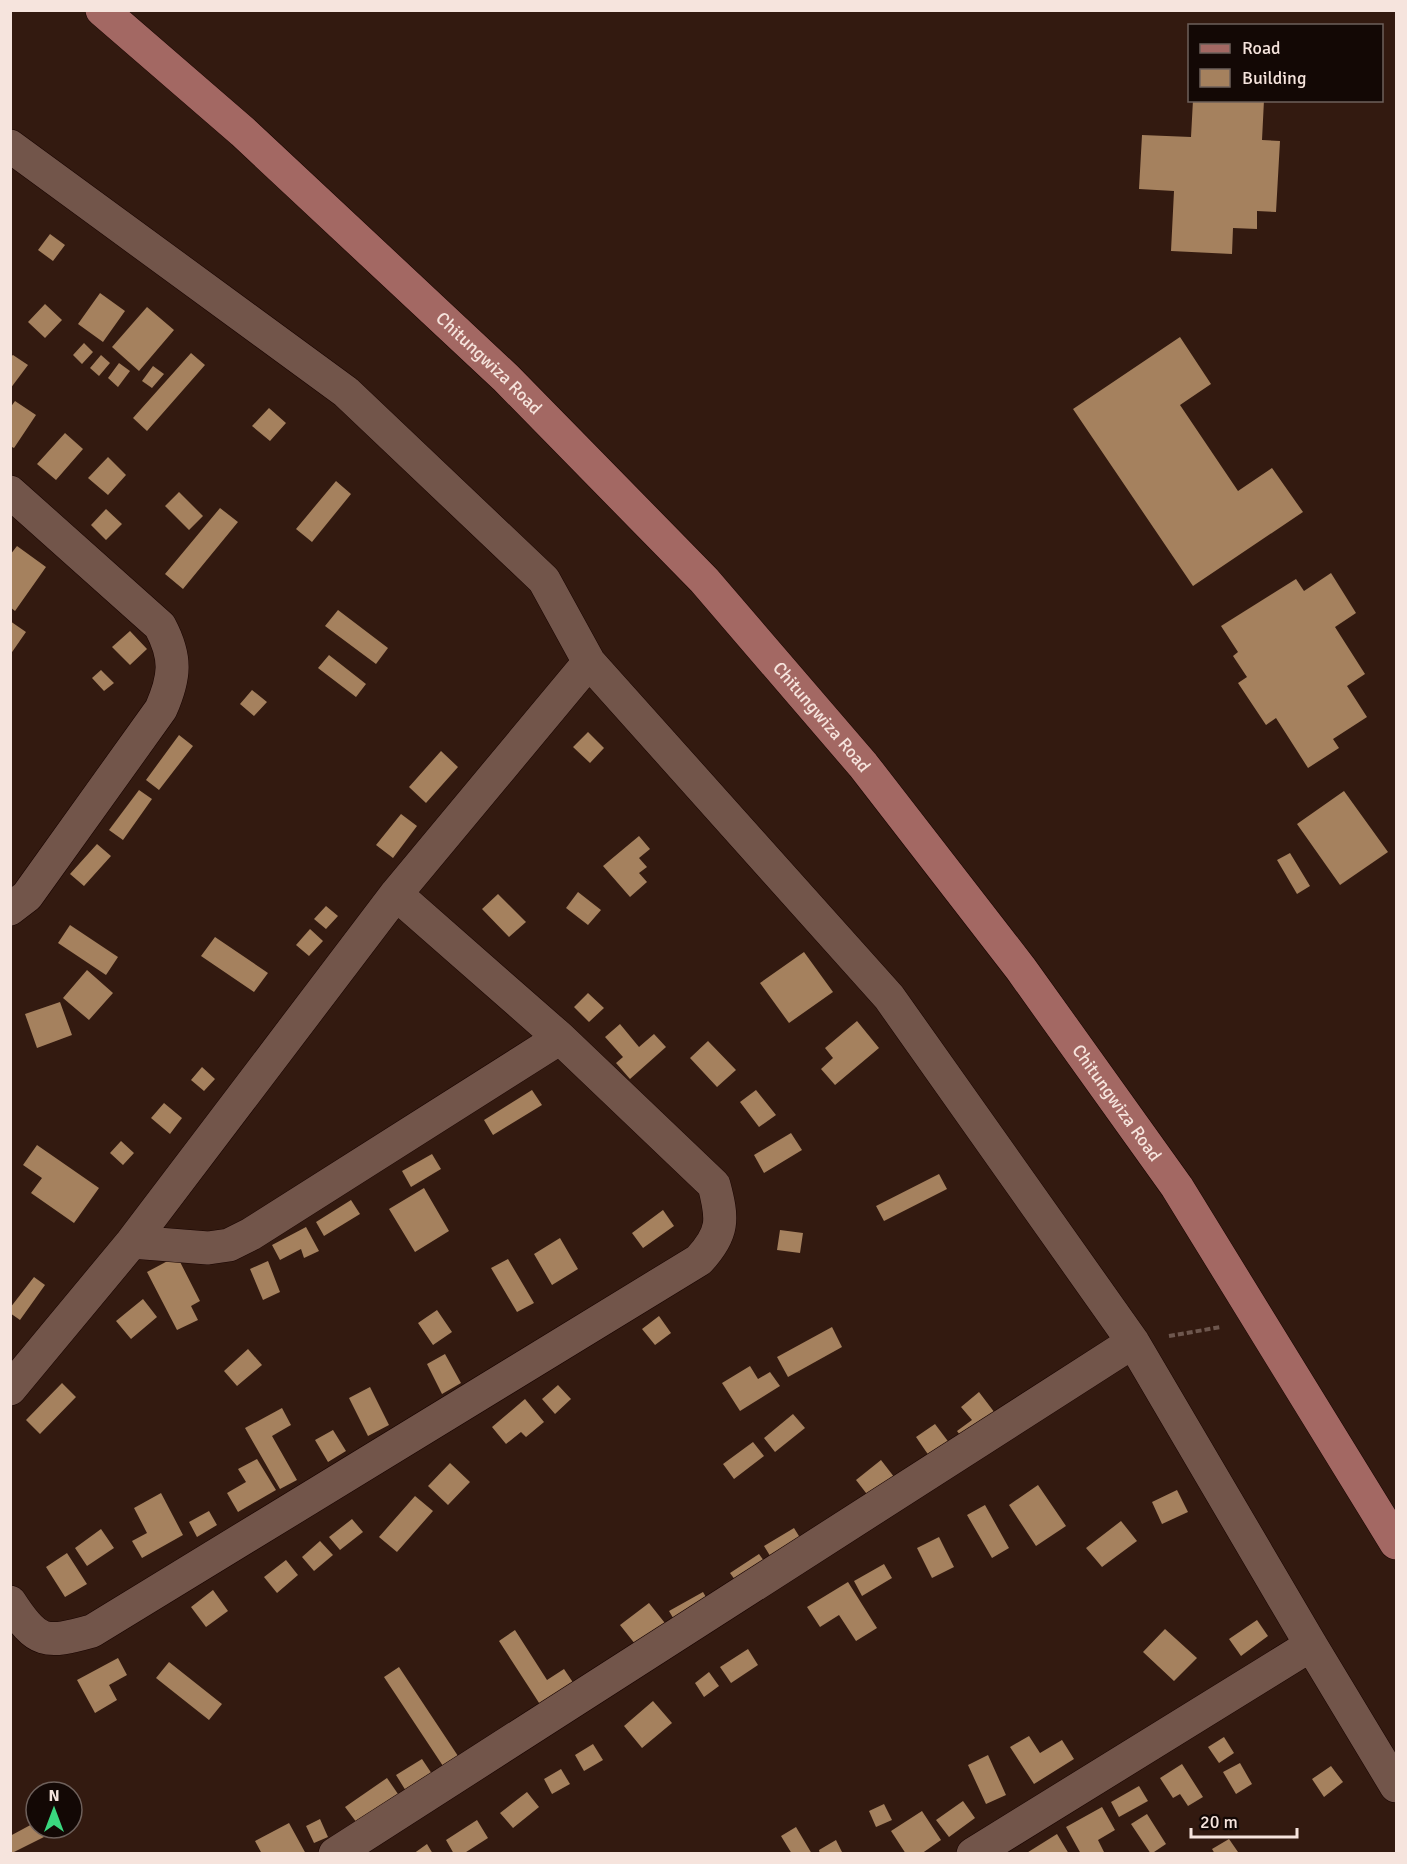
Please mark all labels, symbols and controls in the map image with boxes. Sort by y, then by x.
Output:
legend [1188,24,1383,102]
text: Road [1242,37,1281,59]
text: Building [1242,67,1306,89]
street label: Chitungwiza Road [431,307,547,419]
street label: Chitungwiza Road [768,657,875,777]
street label: Chitungwiza Road [1067,1040,1166,1166]
north arrow [24,1780,84,1840]
text: N [48,1786,60,1806]
scale bar [1191,1801,1298,1839]
text: 20 m [1200,1811,1238,1833]

